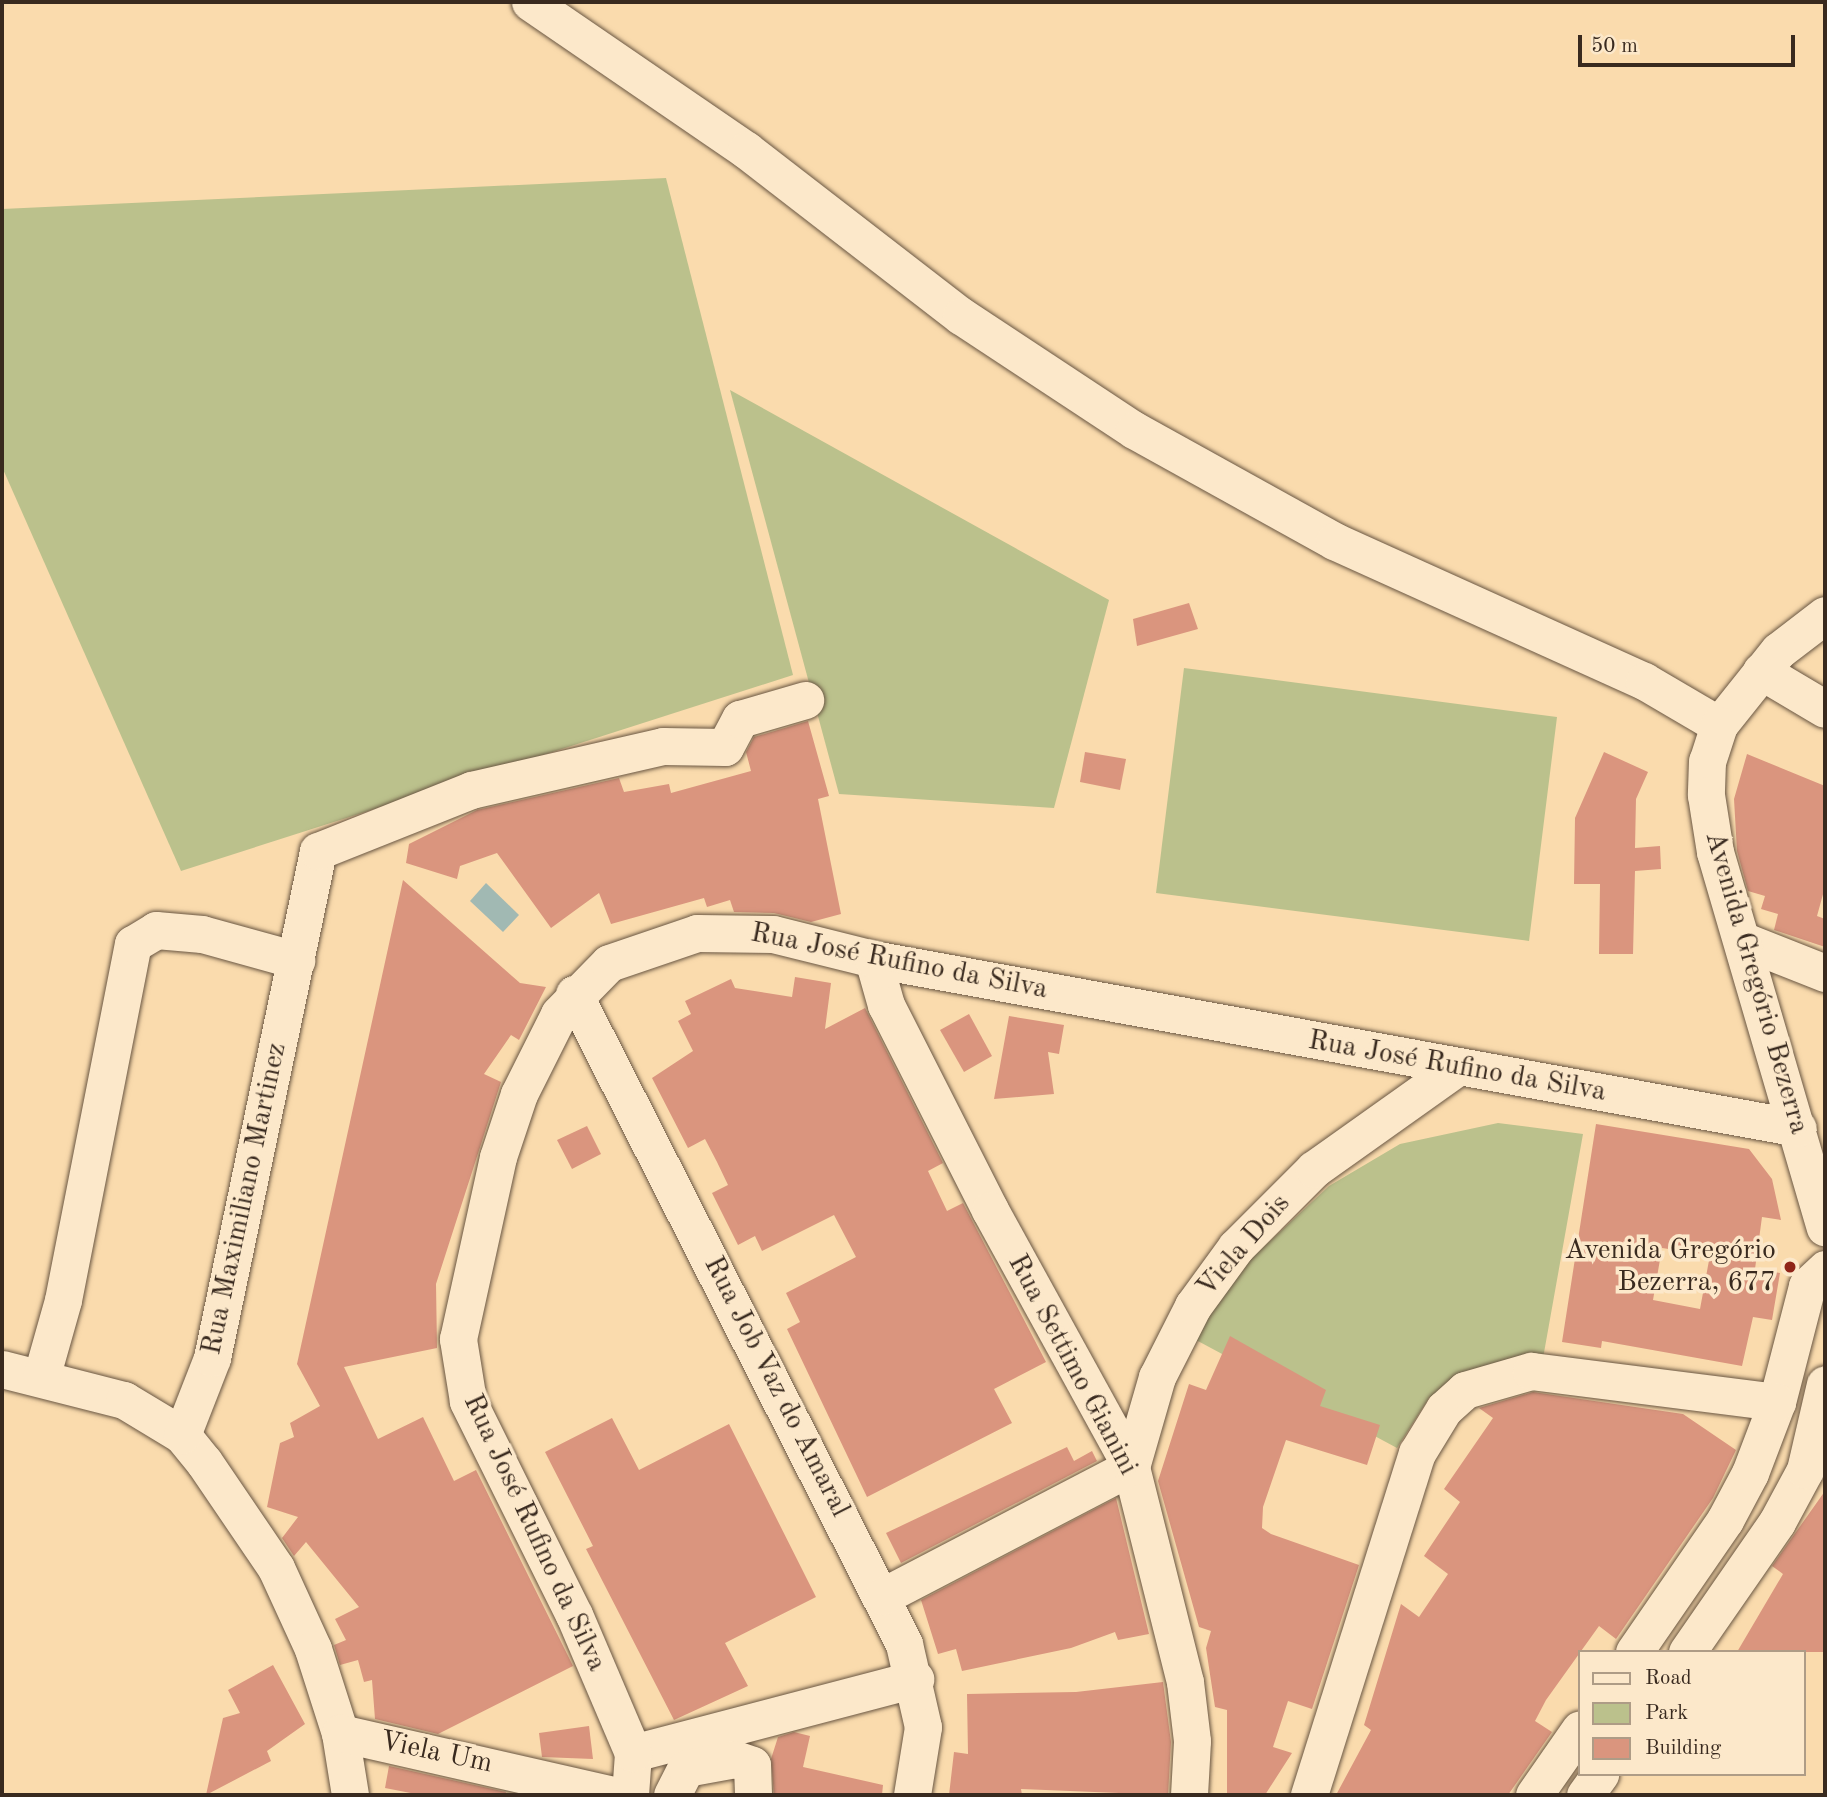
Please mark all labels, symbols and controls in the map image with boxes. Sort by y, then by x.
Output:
scale bar [1582,21,1799,65]
text: 50 m [1591,36,1638,57]
street label: Avenida Gregório Bezerra [1697,828,1815,1138]
street label: Rua José Rufino da Silva [748,917,1050,1007]
street label: Rua José Rufino da Silva [1305,1024,1609,1110]
street label: Rua Maximiliano Martinez [195,1040,295,1358]
street label: Viela Dois [1190,1188,1298,1304]
place label: Avenida Gregório Bezerra, 677 [1565,1234,1776,1300]
street label: Rua Settimo Gianini [1000,1249,1144,1481]
street label: Rua Job Vaz do Amaral [696,1251,856,1523]
marker: Avenida Gregório Bezerra, 677 [1782,1259,1798,1275]
street label: Rua José Rufino da Silva [455,1389,613,1677]
legend [1578,1650,1806,1776]
text: Road [1645,1668,1692,1689]
text: Park [1645,1703,1688,1724]
street label: Viela Um [377,1725,495,1781]
text: Building [1645,1738,1721,1759]

